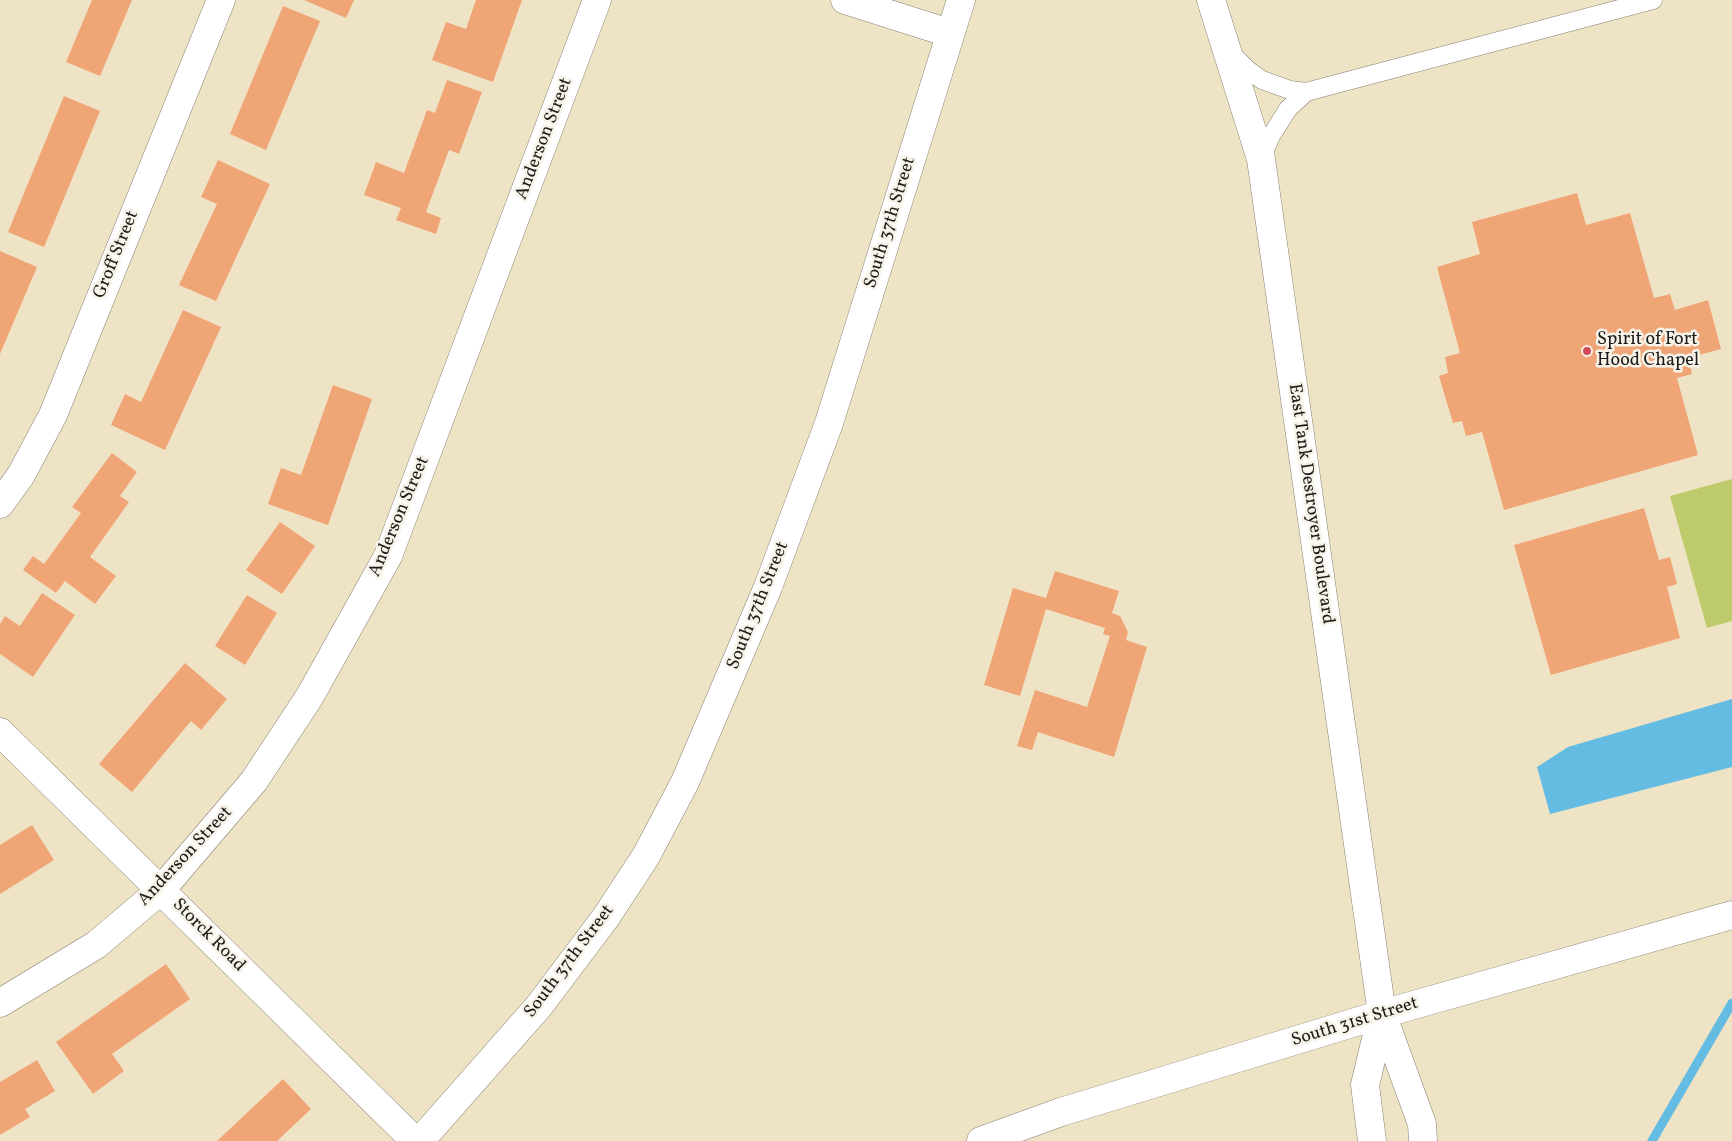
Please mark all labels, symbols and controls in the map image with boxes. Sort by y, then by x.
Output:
street label: Anderson Street [512,75,578,203]
street label: South 37th Street [861,155,921,291]
street label: Groff Street [90,208,144,302]
place label: Spirit of Fort Hood Chapel [1597,330,1699,372]
marker: Spirit of Fort Hood Chapel [1581,345,1593,357]
street label: East Tank Destroyer Boulevard [1282,382,1338,626]
street label: Anderson Street [365,454,435,580]
street label: South 37th Street [723,539,795,673]
street label: Anderson Street [134,803,238,911]
street label: Storck Road [167,895,249,977]
street label: South 37th Street [520,901,620,1023]
street label: South 31st Street [1289,993,1421,1053]

